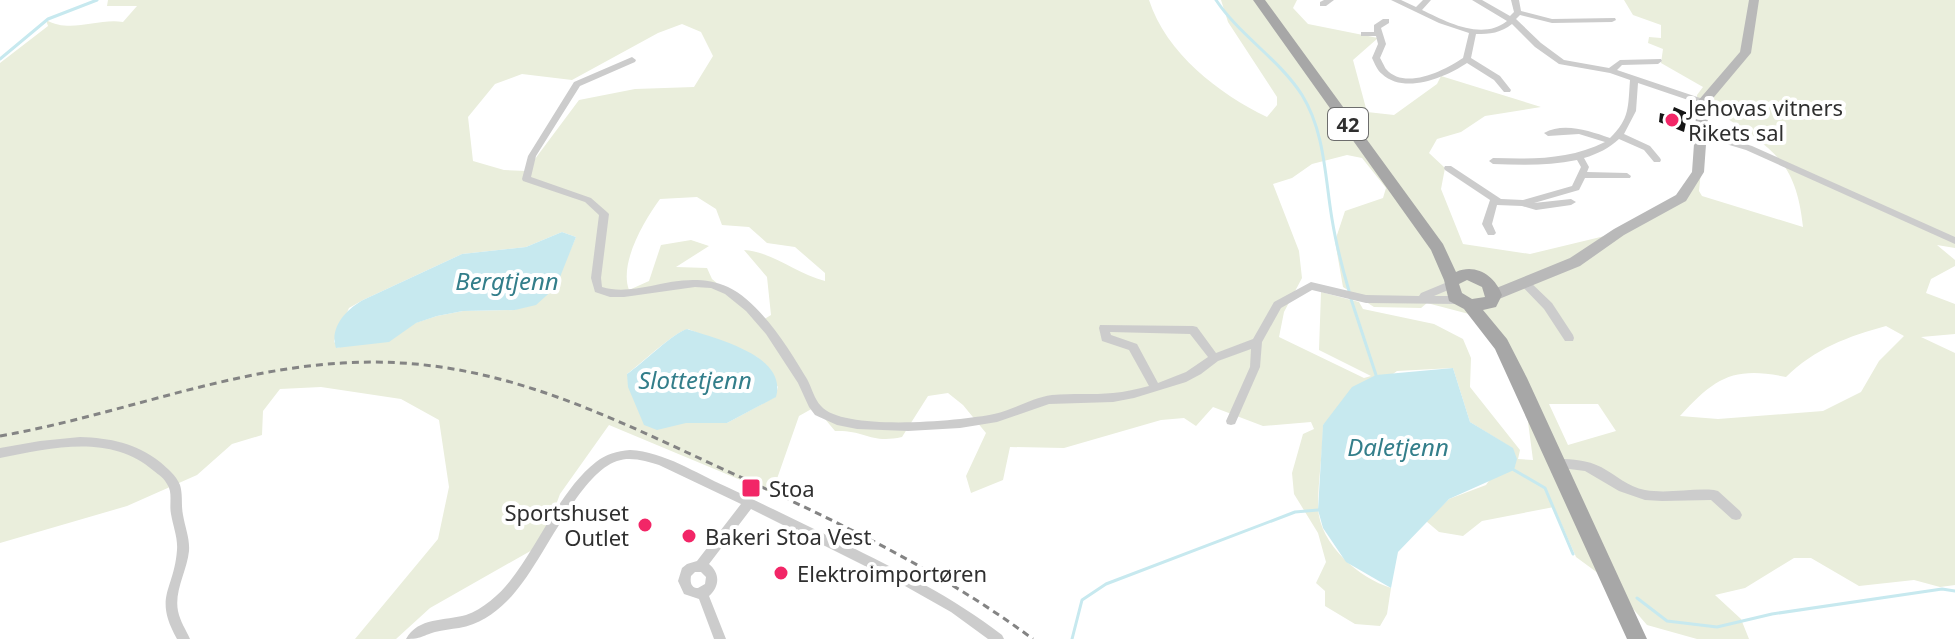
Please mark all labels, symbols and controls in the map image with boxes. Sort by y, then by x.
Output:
place label: Jehovas vitners Rikets sal [1686,92,1843,147]
road number: 42 [1328,108,1368,140]
marker: Jehovas vitners Rikets sal [1663,111,1681,129]
water label: Bergtjenn [455,264,559,297]
water label: Slottetjenn [638,363,752,396]
water label: Daletjenn [1347,430,1449,463]
place label: Stoa [769,473,815,503]
marker: Stoa [740,477,762,499]
place label: Sportshuset Outlet [504,497,629,552]
marker: Sportshuset Outlet [636,516,654,534]
place label: Bakeri Stoa Vest [705,521,871,551]
marker: Bakeri Stoa Vest [680,527,698,545]
place label: Elektroimportøren [797,558,987,588]
marker: Elektroimportøren [772,564,790,582]

